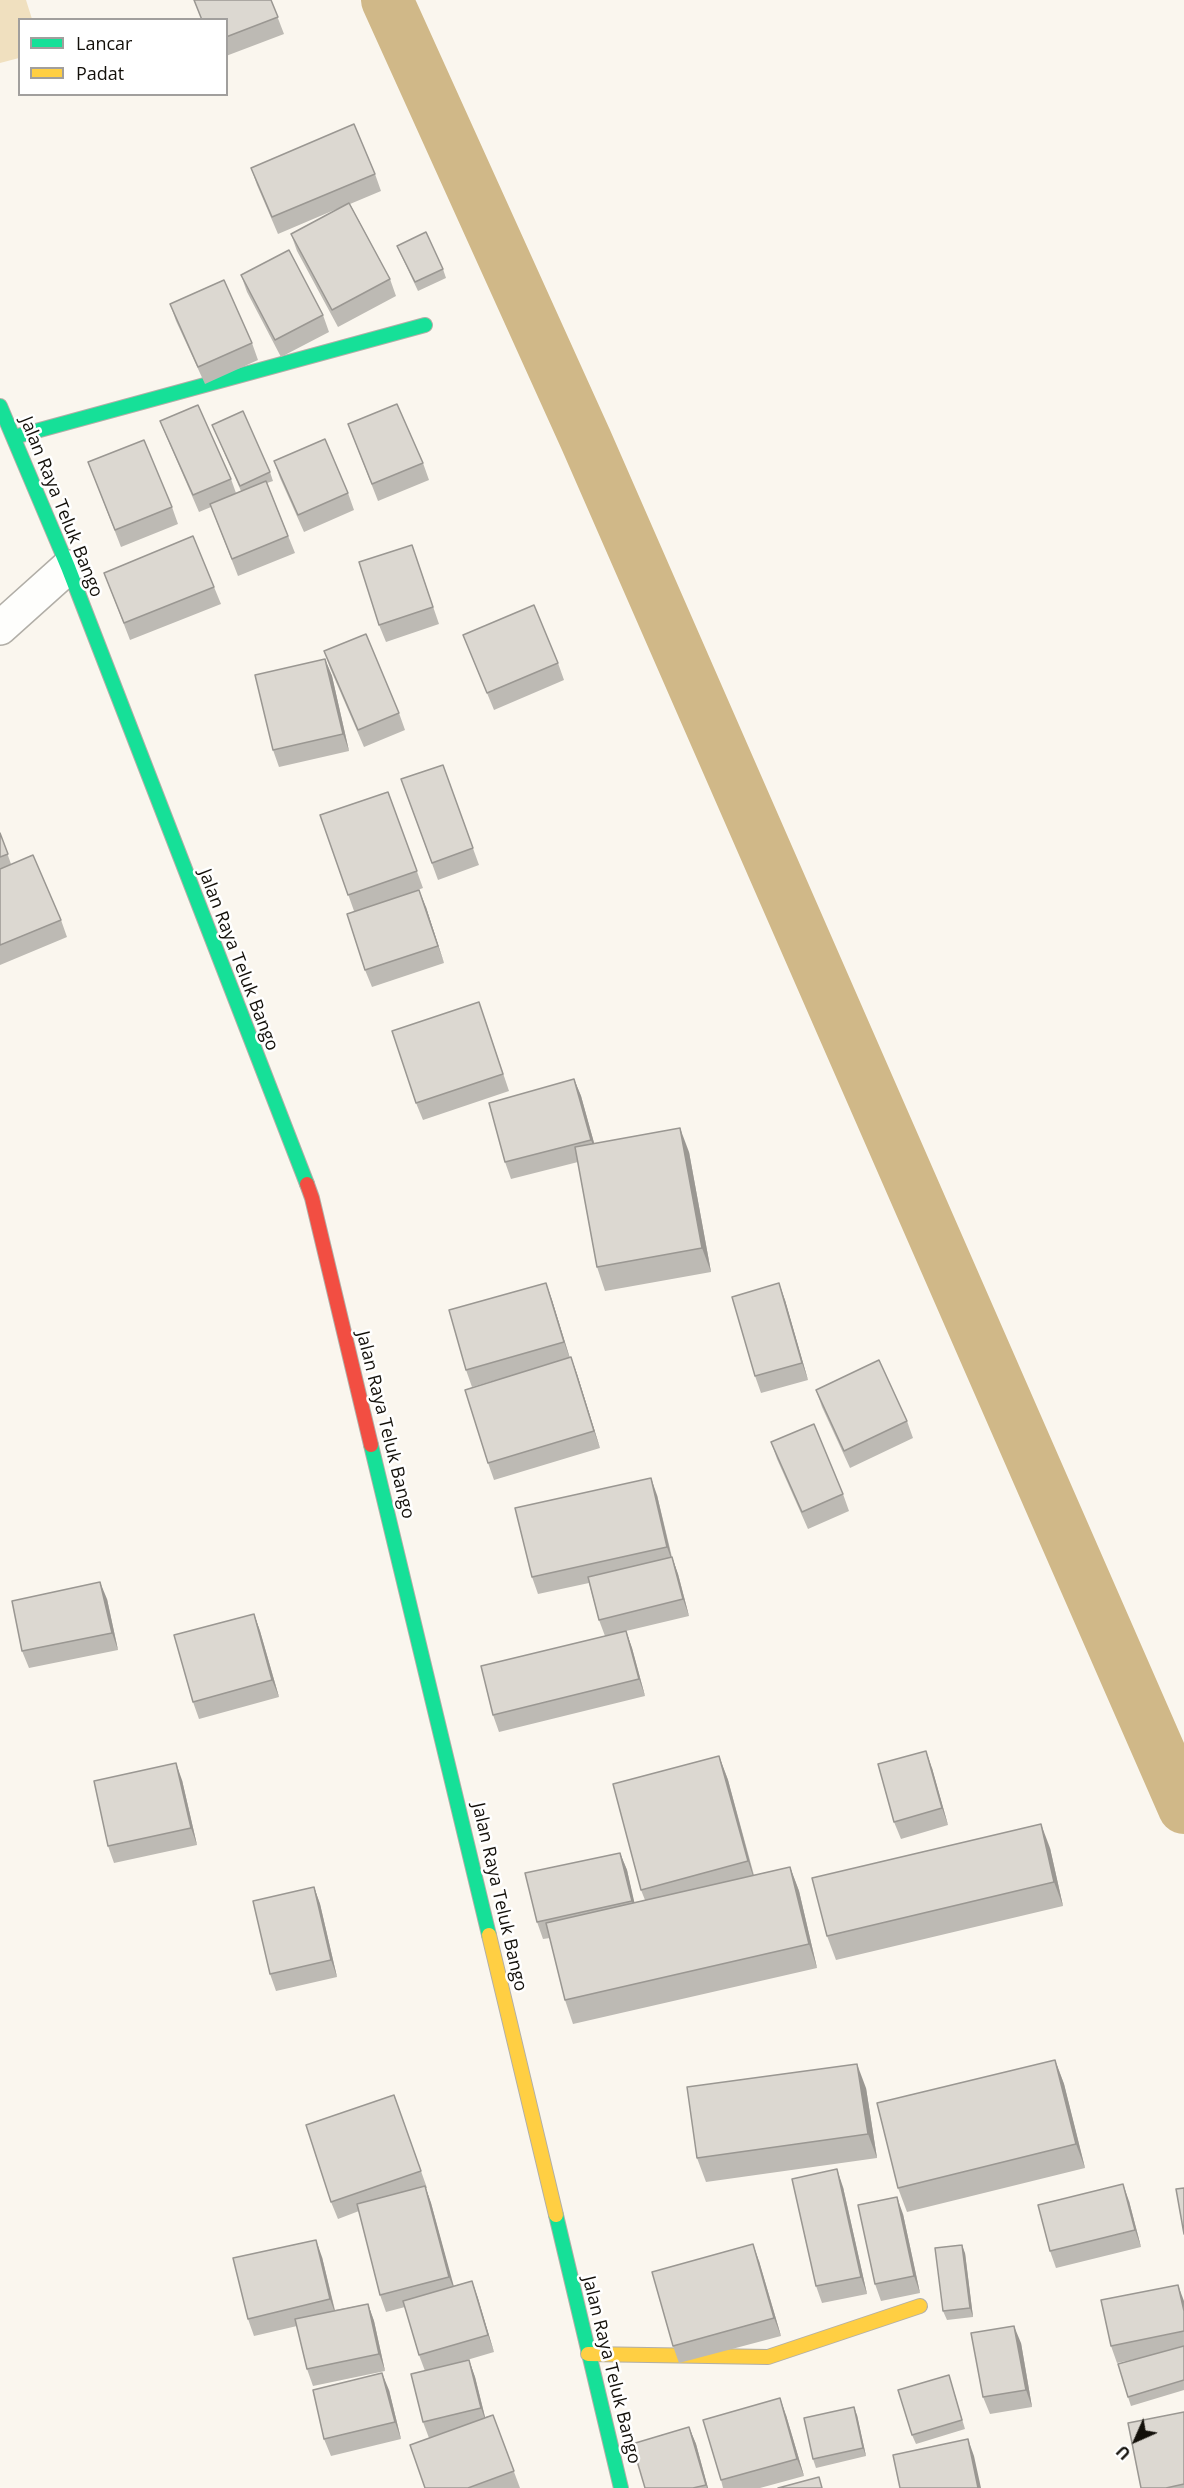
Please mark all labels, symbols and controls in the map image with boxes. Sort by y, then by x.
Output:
legend [18,18,228,96]
text: Lancar [76,31,132,55]
text: Padat [76,61,124,85]
street label: Jalan Raya Teluk Bango [15,414,107,600]
street label: Jalan Raya Teluk Bango [193,866,283,1054]
street label: Jalan Raya Teluk Bango [351,1329,419,1521]
street label: Jalan Raya Teluk Bango [467,1801,531,1993]
street label: Jalan Raya Teluk Bango [577,2274,645,2466]
north arrow [1106,2410,1166,2470]
text: U [1111,2441,1135,2465]

